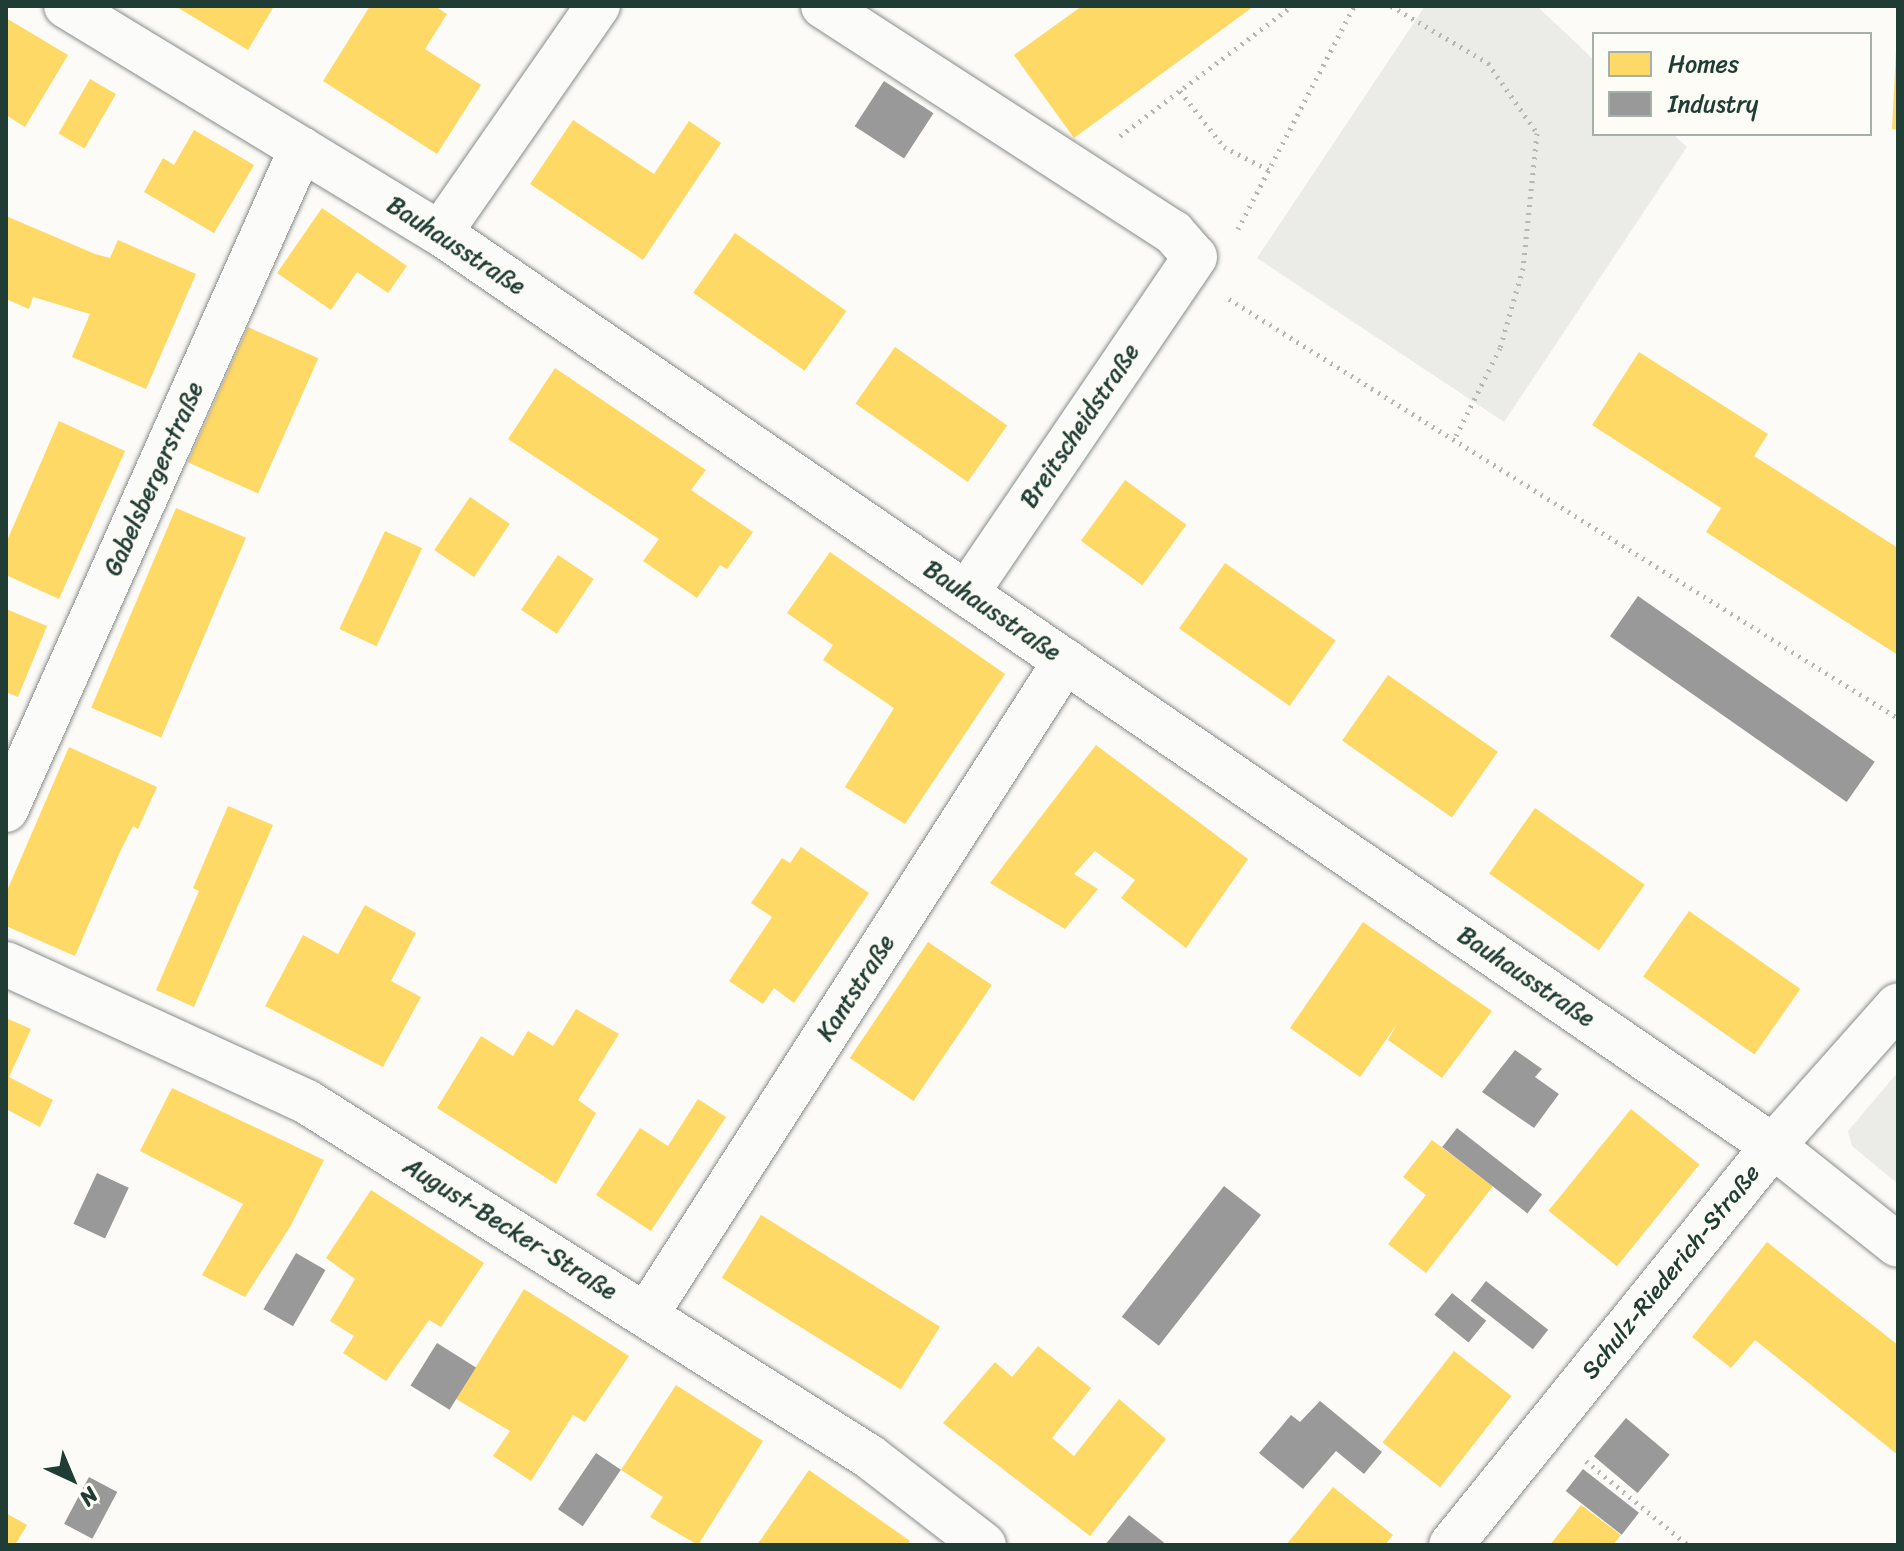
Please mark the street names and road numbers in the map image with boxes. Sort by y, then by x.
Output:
street label: Bauhausstraße [382,191,530,301]
street label: Breitscheidstraße [1015,339,1145,513]
street label: Gabelsbergerstraße [98,378,210,580]
street label: Bauhausstraße [918,555,1066,667]
street label: Bauhausstraße [1452,921,1600,1033]
street label: Kantstraße [811,930,901,1046]
street label: August-Becker-Straße [398,1152,622,1306]
street label: Schulz-Riederich-Straße [1576,1159,1766,1385]

